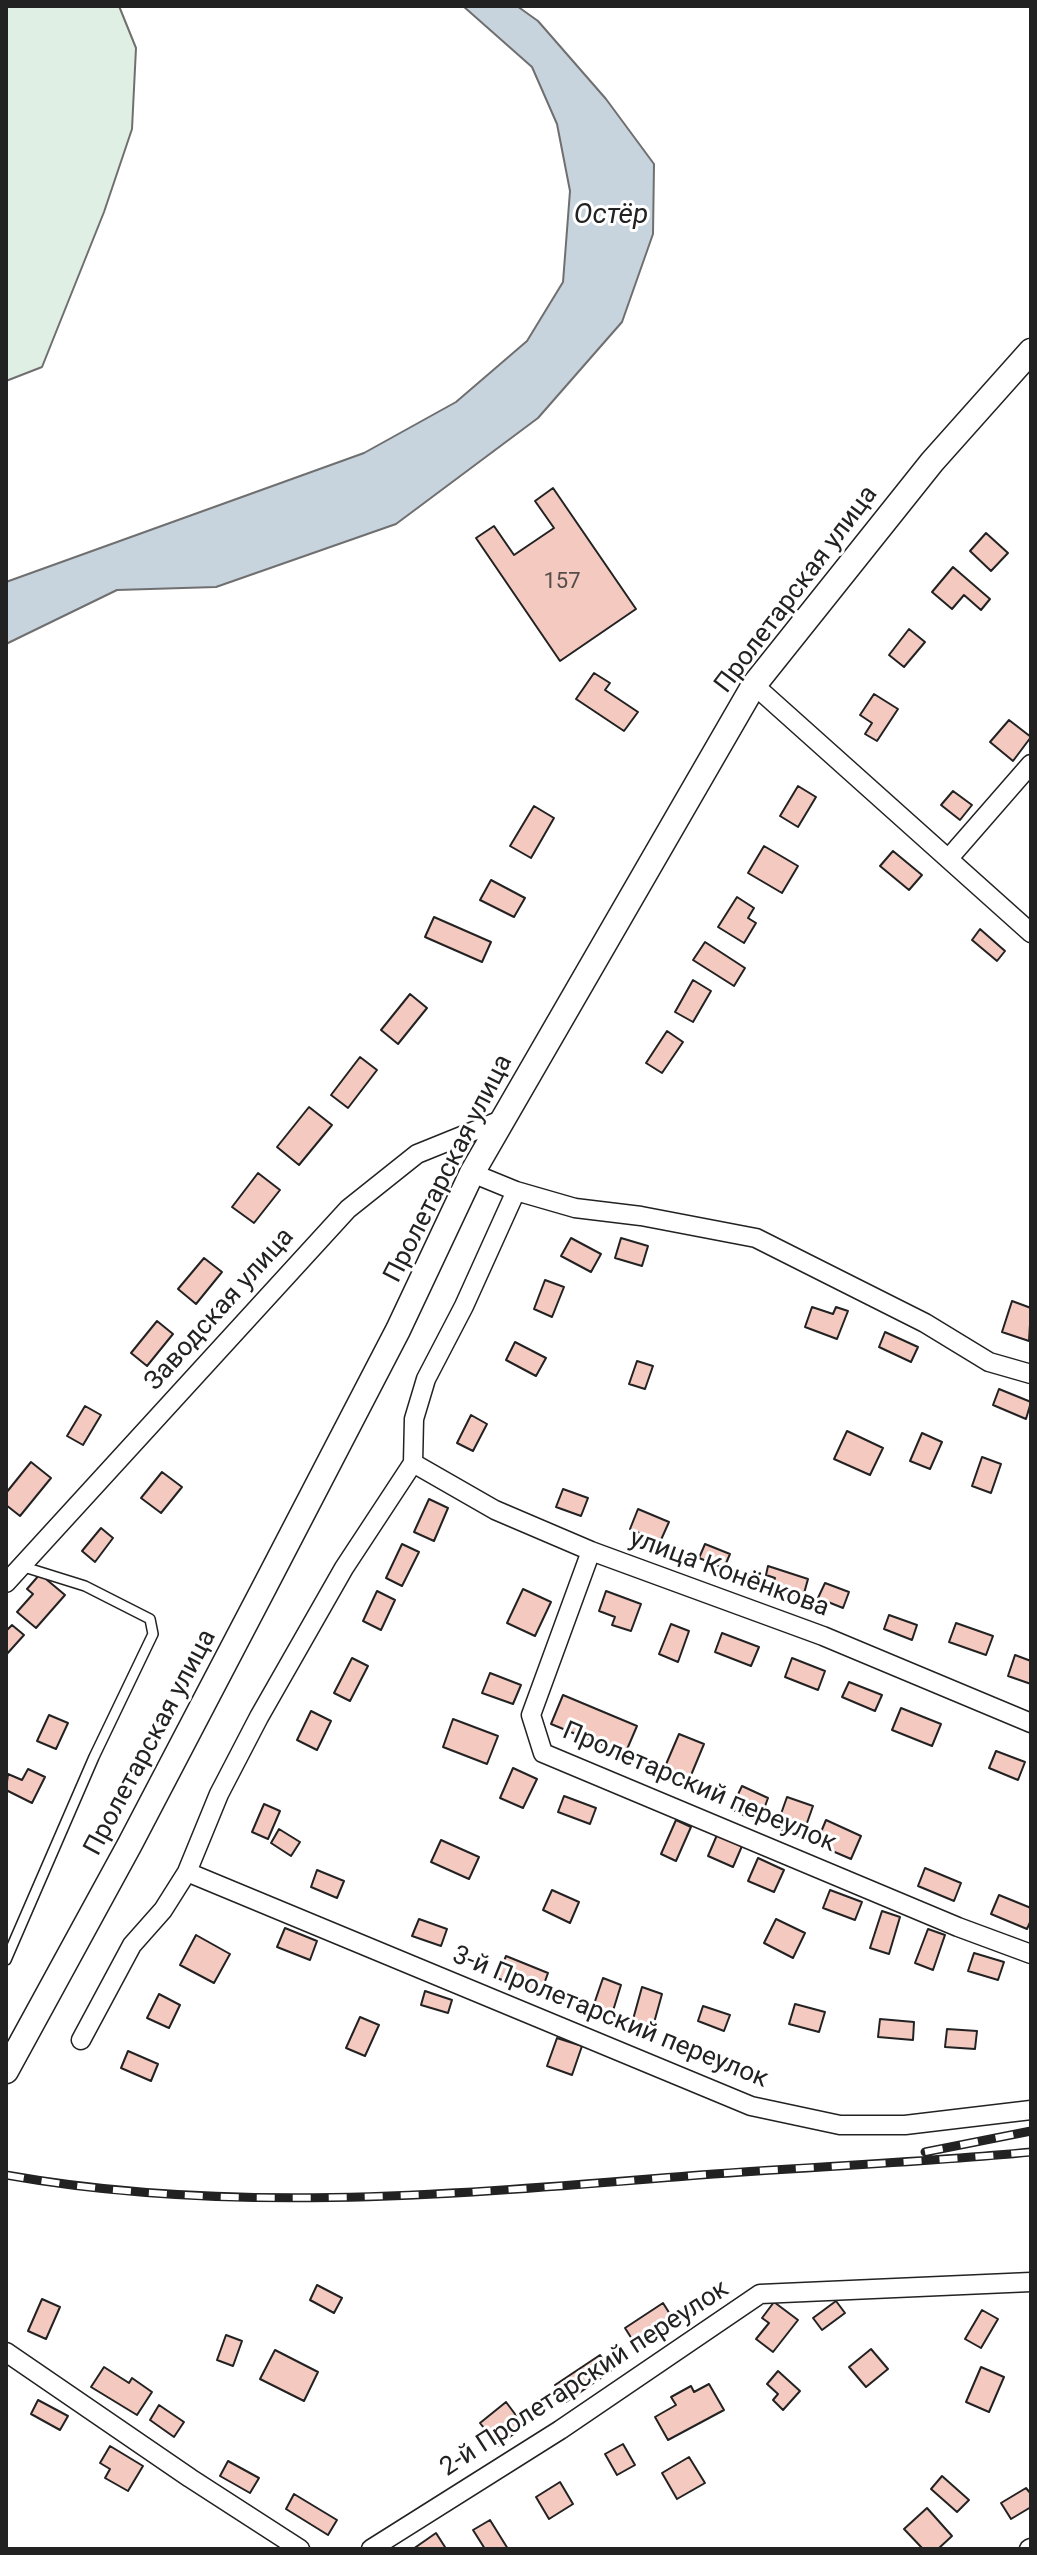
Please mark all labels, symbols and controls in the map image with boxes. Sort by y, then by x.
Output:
water label: Остёр [574,199,648,233]
street label: Пролетарская улица [709,480,885,700]
house number: 157 [543,569,581,595]
street label: Пролетарская улица [378,1050,520,1288]
street label: Заводская улица [139,1222,301,1398]
street label: улица Конёнкова [625,1523,833,1625]
street label: Пролетарская улица [78,1625,224,1861]
street label: Пролетарский переулок [557,1716,841,1860]
street label: 3-й Пролетарский переулок [448,1940,772,2096]
street label: 2-й Пролетарский переулок [435,2274,735,2484]

